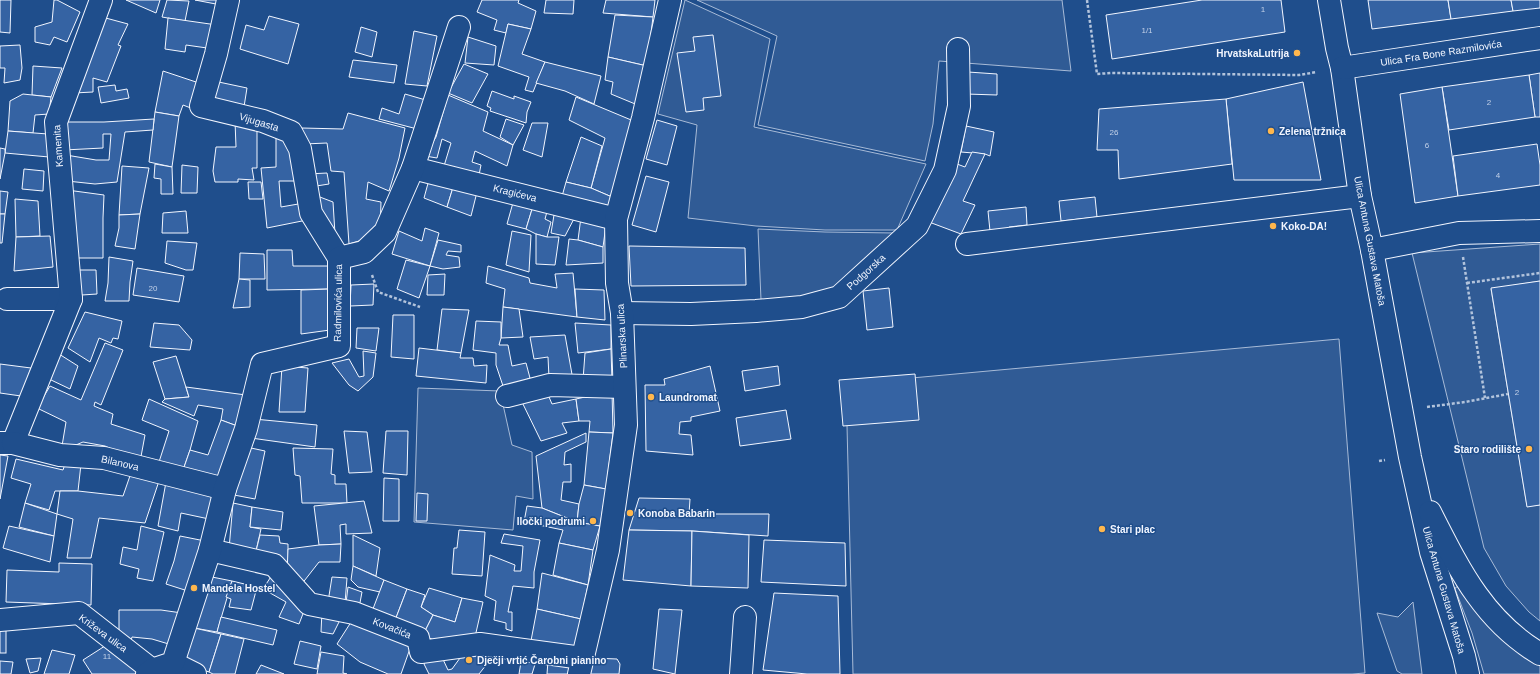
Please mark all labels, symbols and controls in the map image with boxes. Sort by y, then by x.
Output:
house number: 1 [1261,5,1266,14]
house number: 1/1 [1141,26,1153,35]
street label: Ulica Fra Bone Razmilovića [1379,38,1503,68]
place label: HrvatskaLutrija [1216,48,1289,59]
marker: HrvatskaLutrija [1292,48,1302,58]
house number: 2 [1487,98,1492,107]
street label: Vijugasta [238,111,281,133]
street label: Kamenita [51,124,65,167]
marker: Zelena tržnica [1266,126,1276,136]
place label: Zelena tržnica [1279,126,1346,137]
house number: 26 [1110,128,1119,137]
house number: 6 [1425,141,1430,150]
house number: 4 [1496,171,1501,180]
street label: Ulica Antuna Gustava Matoša [1352,175,1388,307]
street label: Kragićeva [492,182,538,204]
marker: Koko-DA! [1268,221,1278,231]
place label: Koko-DA! [1281,221,1327,232]
street label: Podgorska [845,252,888,292]
street label: Radmilovića ulica [332,264,344,342]
house number: 20 [149,284,158,293]
street label: Plinarska ulica [615,303,629,368]
house number: 2 [1515,388,1520,397]
marker: Laundromat [646,392,656,402]
place label: Laundromat [659,392,717,403]
place label: Staro rodilište [1454,444,1521,455]
marker: Staro rodilište [1524,444,1534,454]
street label: Bilanova [100,453,140,473]
marker: Konoba Babarin [625,508,635,518]
place label: Konoba Babarin [638,508,715,519]
place label: Iločki podrumi [517,516,585,527]
marker: Iločki podrumi [588,516,598,526]
marker: Stari plac [1097,524,1107,534]
place label: Stari plac [1110,524,1155,535]
street label: Ulica Antuna Gustava Matoša [1421,525,1468,655]
marker: Mandela Hostel [189,583,199,593]
place label: Mandela Hostel [202,583,276,594]
street label: Križeva ulica [77,612,130,654]
street label: Kovačića [371,615,413,641]
house number: 11 [103,652,112,661]
place label: Dječji vrtić Čarobni pianino [477,654,606,666]
marker: Dječji vrtić Čarobni pianino [464,655,474,665]

